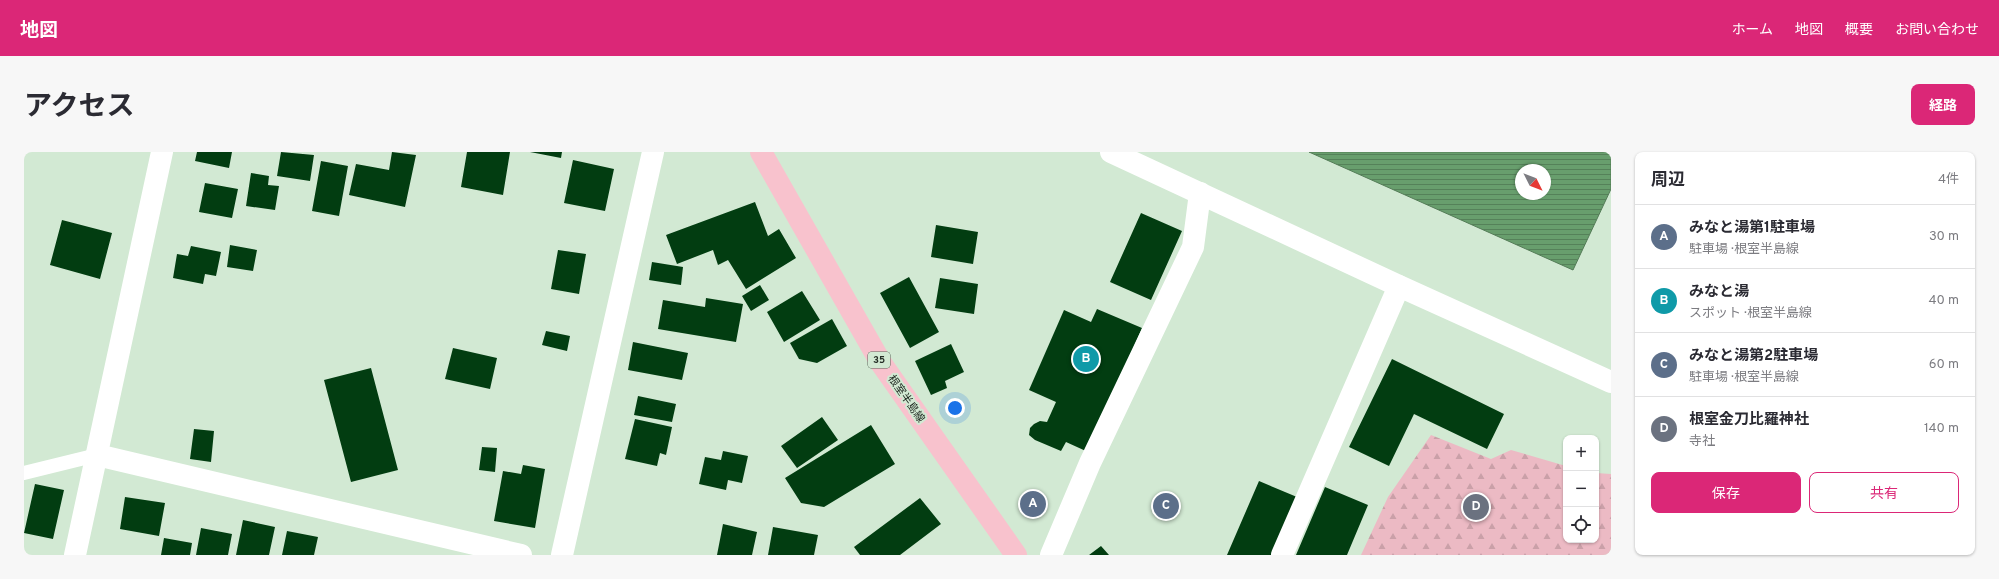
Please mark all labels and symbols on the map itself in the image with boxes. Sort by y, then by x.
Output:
north arrow [1515,164,1551,200]
pin: B [1073,344,1099,374]
road number: 35 [868,352,890,368]
street label: 根室半島線 [884,372,928,426]
your location [945,398,965,418]
pin: A [1020,489,1046,519]
pin: C [1153,491,1179,521]
pin: D [1463,492,1489,522]

